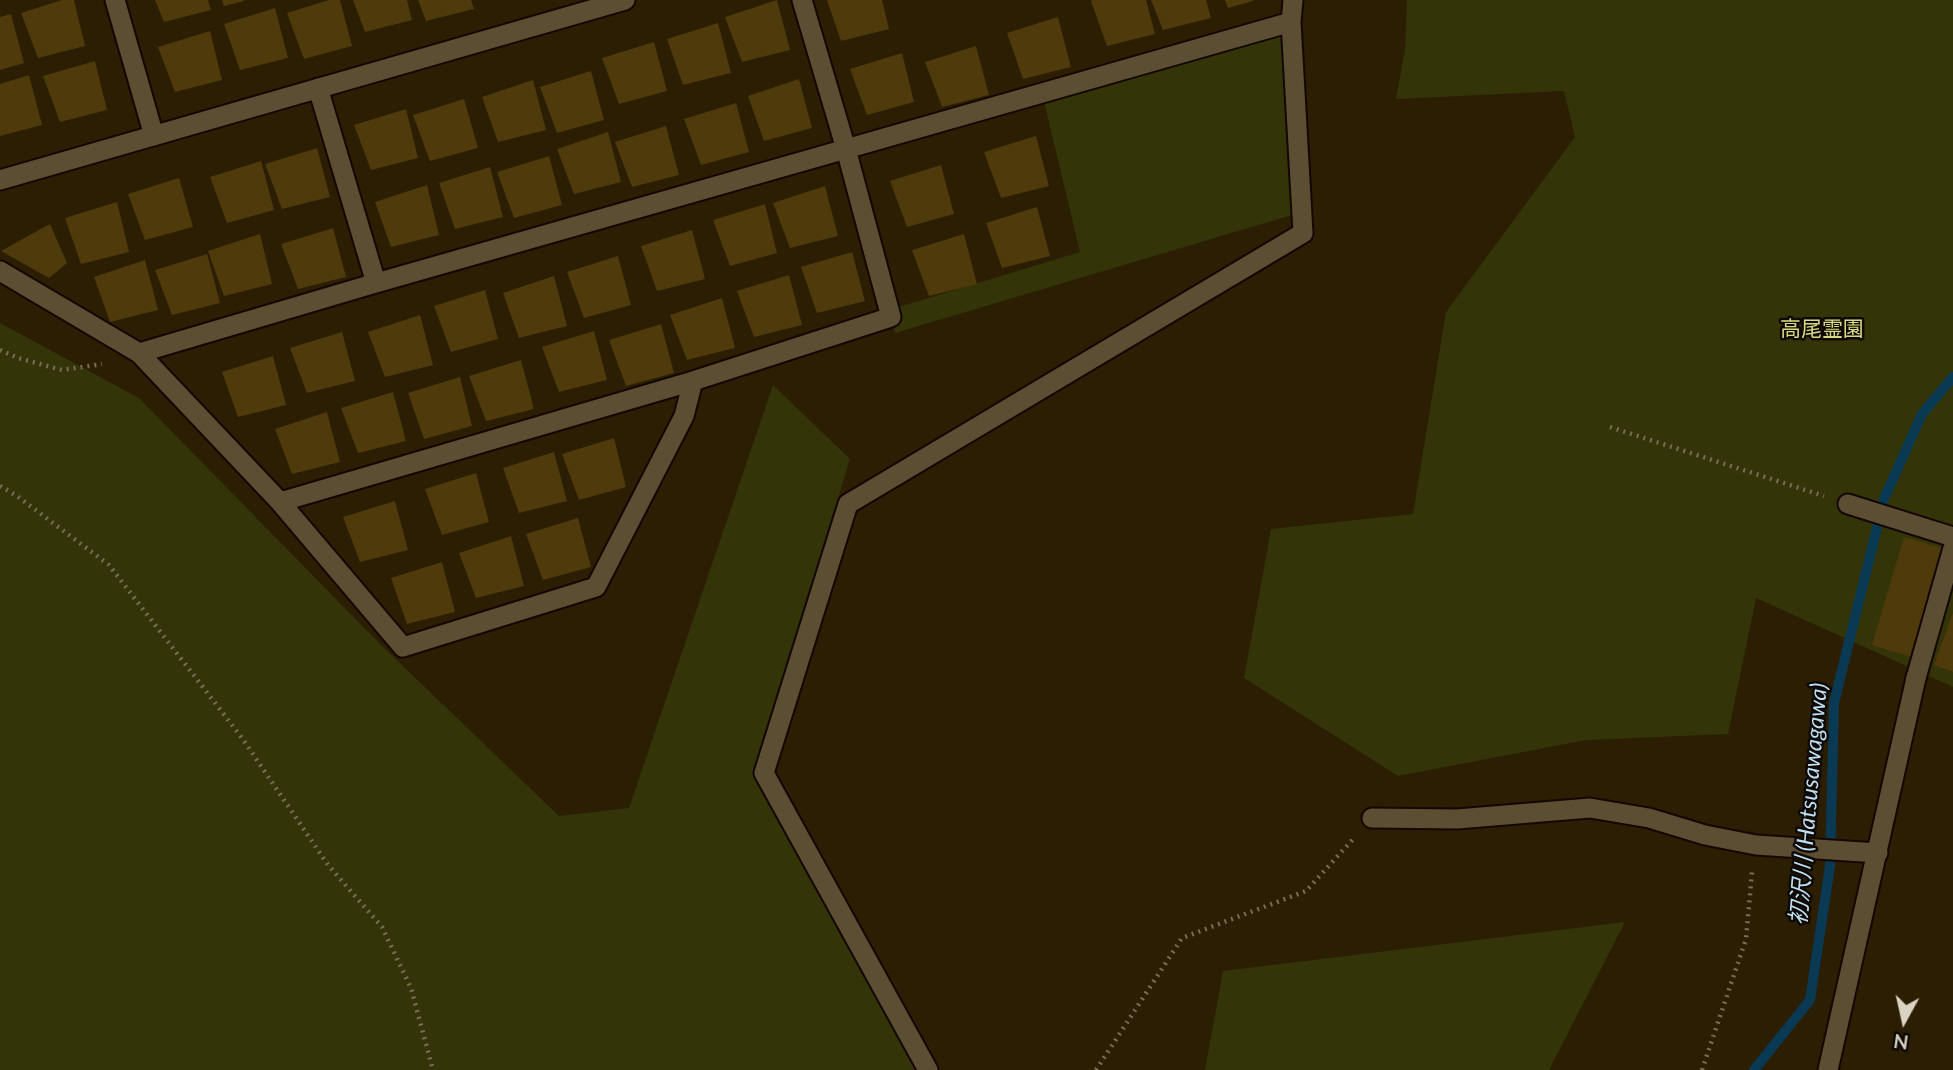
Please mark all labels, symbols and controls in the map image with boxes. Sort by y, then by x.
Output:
park label: 高尾霊園 [1780,316,1864,342]
water label: 初沢川 (Hatsusawagawa) [1785,682,1833,926]
north arrow [1869,986,1939,1056]
text: N [1892,1030,1910,1055]

